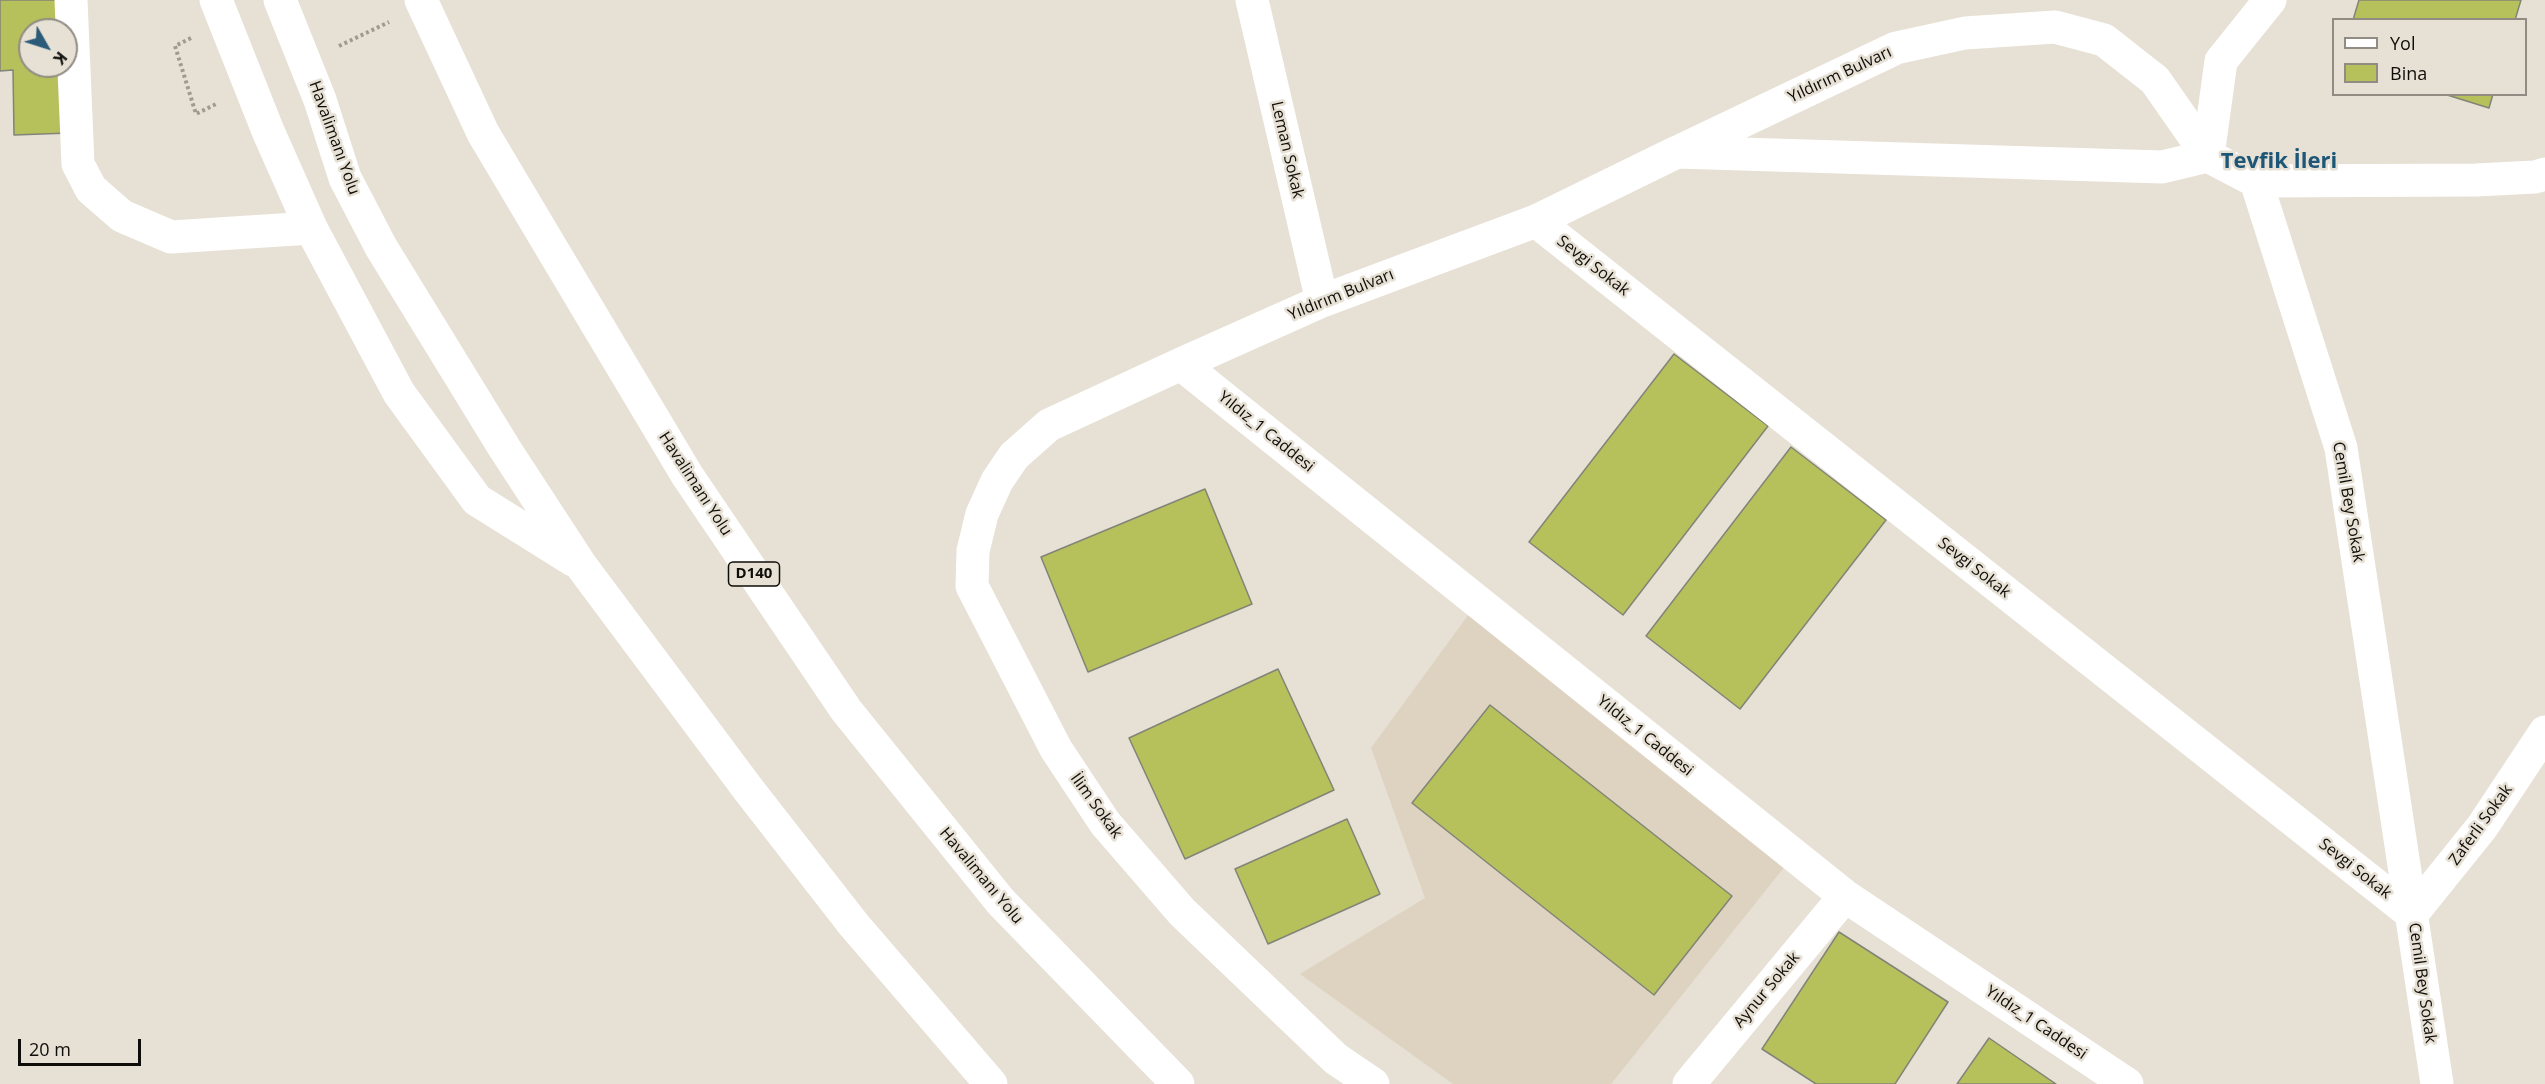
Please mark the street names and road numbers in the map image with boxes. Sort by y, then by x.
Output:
street label: Yıldırım Bulvarı [1785,43,1895,107]
street label: Havalimanı Yolu [304,78,364,198]
street label: Leman Sokak [1266,100,1308,200]
street label: Sevgi Sokak [1553,232,1633,300]
street label: Yıldırım Bulvarı [1285,265,1397,325]
street label: Yıldız_1 Caddesi [1214,387,1318,477]
street label: Havalimanı Yolu [654,429,736,539]
street label: Cemil Bey Sokak [2328,440,2368,564]
street label: Sevgi Sokak [1934,534,2014,602]
road number: D140 [728,562,780,586]
street label: Yıldız_1 Caddesi [1593,691,1697,781]
street label: İlim Sokak [1066,770,1126,842]
street label: Zaferli Sokak [2445,781,2517,869]
street label: Havalimanı Yolu [935,824,1027,928]
street label: Sevgi Sokak [2315,835,2395,903]
street label: Cemil Bey Sokak [2404,921,2440,1045]
street label: Aynur Sokak [1730,948,1804,1032]
street label: Yıldız_1 Caddesi [1982,982,2090,1064]

